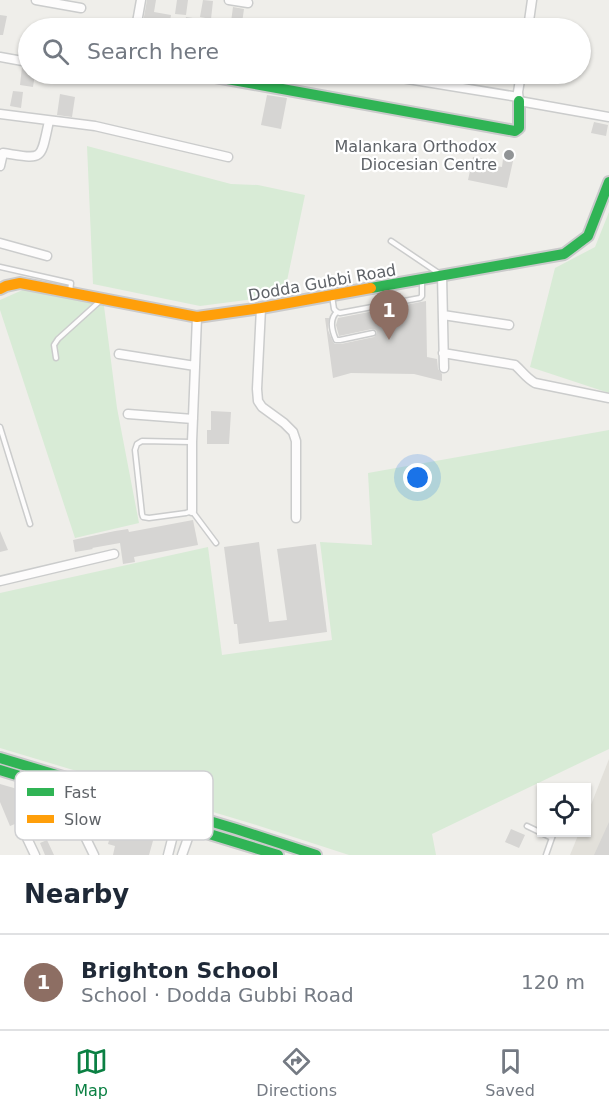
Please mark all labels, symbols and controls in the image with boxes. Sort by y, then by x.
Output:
search box [18,18,591,84]
icon: search [39,35,72,68]
text: Search here [87,39,219,64]
place label: Malankara Orthodox Diocesian Centre [334,137,497,174]
marker: Malankara Orthodox Diocesian Centre [502,148,516,162]
street label: Dodda Gubbi Road [247,260,398,305]
pin: 1 [370,290,408,340]
your location [403,463,432,492]
legend [15,771,213,840]
text: Fast [64,783,96,802]
map controls [537,783,591,837]
button: locate [537,783,591,837]
text: Slow [64,810,101,829]
text: Nearby [24,879,129,909]
text: Brighton School [81,958,279,983]
text: 1 [37,970,50,994]
text: 120 m [521,970,585,994]
text: School · Dodda Gubbi Road [81,983,354,1007]
tab: Map [74,1045,108,1100]
tab: Directions [256,1045,337,1100]
tab: Saved [485,1045,535,1100]

